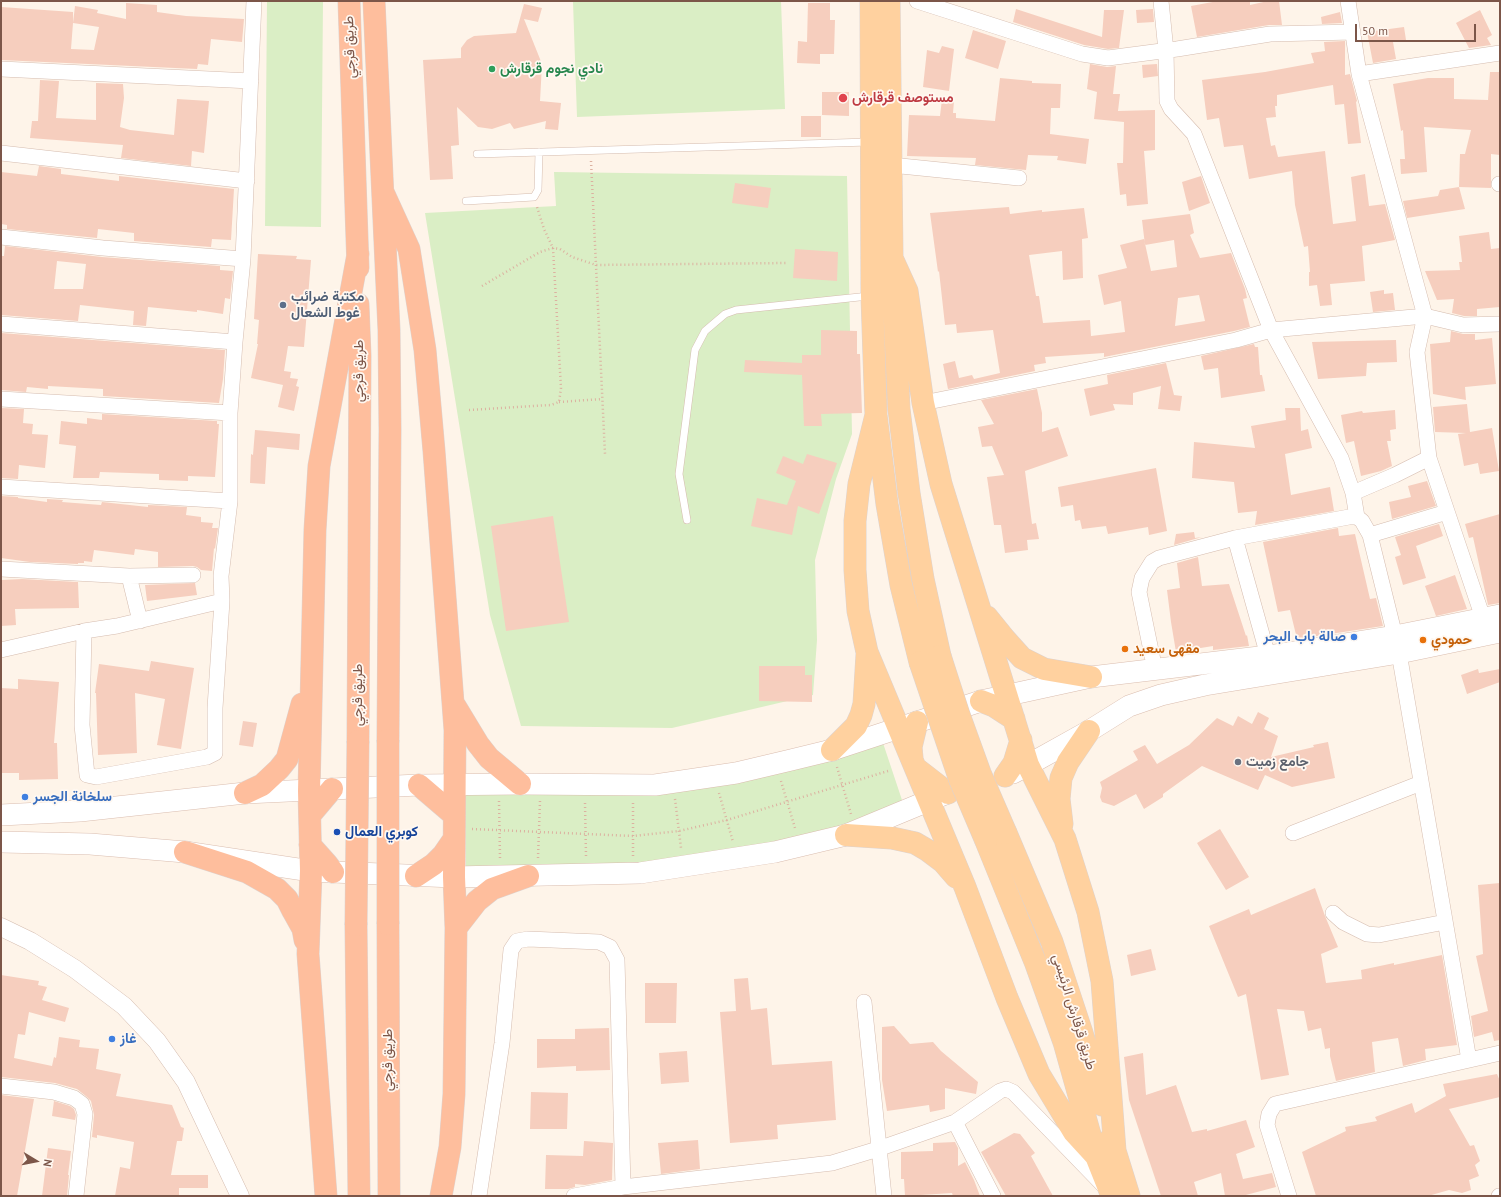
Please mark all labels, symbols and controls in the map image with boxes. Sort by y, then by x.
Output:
street label: طريق قرجي [341,15,359,79]
scale bar [1357,16,1478,42]
text: 50 m [1362,23,1388,38]
place label: نادي نجوم قرقارش [500,61,603,77]
marker: نادي نجوم قرقارش [487,64,497,74]
place label: مستوصف قرقارش [852,90,954,106]
marker: مستوصف قرقارش [837,92,849,104]
place label: مكتبة ضرائب غوط الشعال [291,289,364,322]
marker: مكتبة ضرائب غوط الشعال [278,300,288,310]
street label: طريق قرجي [351,340,367,402]
place label: صالة باب البحر [1263,629,1346,645]
marker: صالة باب البحر [1349,632,1359,642]
place label: حمودي [1431,632,1472,648]
marker: حمودي [1418,635,1428,645]
place label: مقهى سعيد [1133,641,1200,657]
marker: مقهى سعيد [1120,644,1130,654]
street label: طريق قرجي [350,664,366,726]
place label: جامع زميت [1246,754,1309,770]
marker: جامع زميت [1233,757,1243,767]
place label: سلخانة الجسر [33,789,112,805]
marker: سلخانة الجسر [20,792,30,802]
place label: كوبري العمال [345,824,418,840]
marker: كوبري العمال [332,827,342,837]
street label: طريق قرقارش الرئيسي [1048,952,1100,1072]
street label: طريق قرجي [380,1029,396,1091]
place label: غاز [120,1031,136,1047]
marker: غاز [107,1034,117,1044]
north arrow [16,1141,56,1181]
text: N [40,1158,55,1168]

